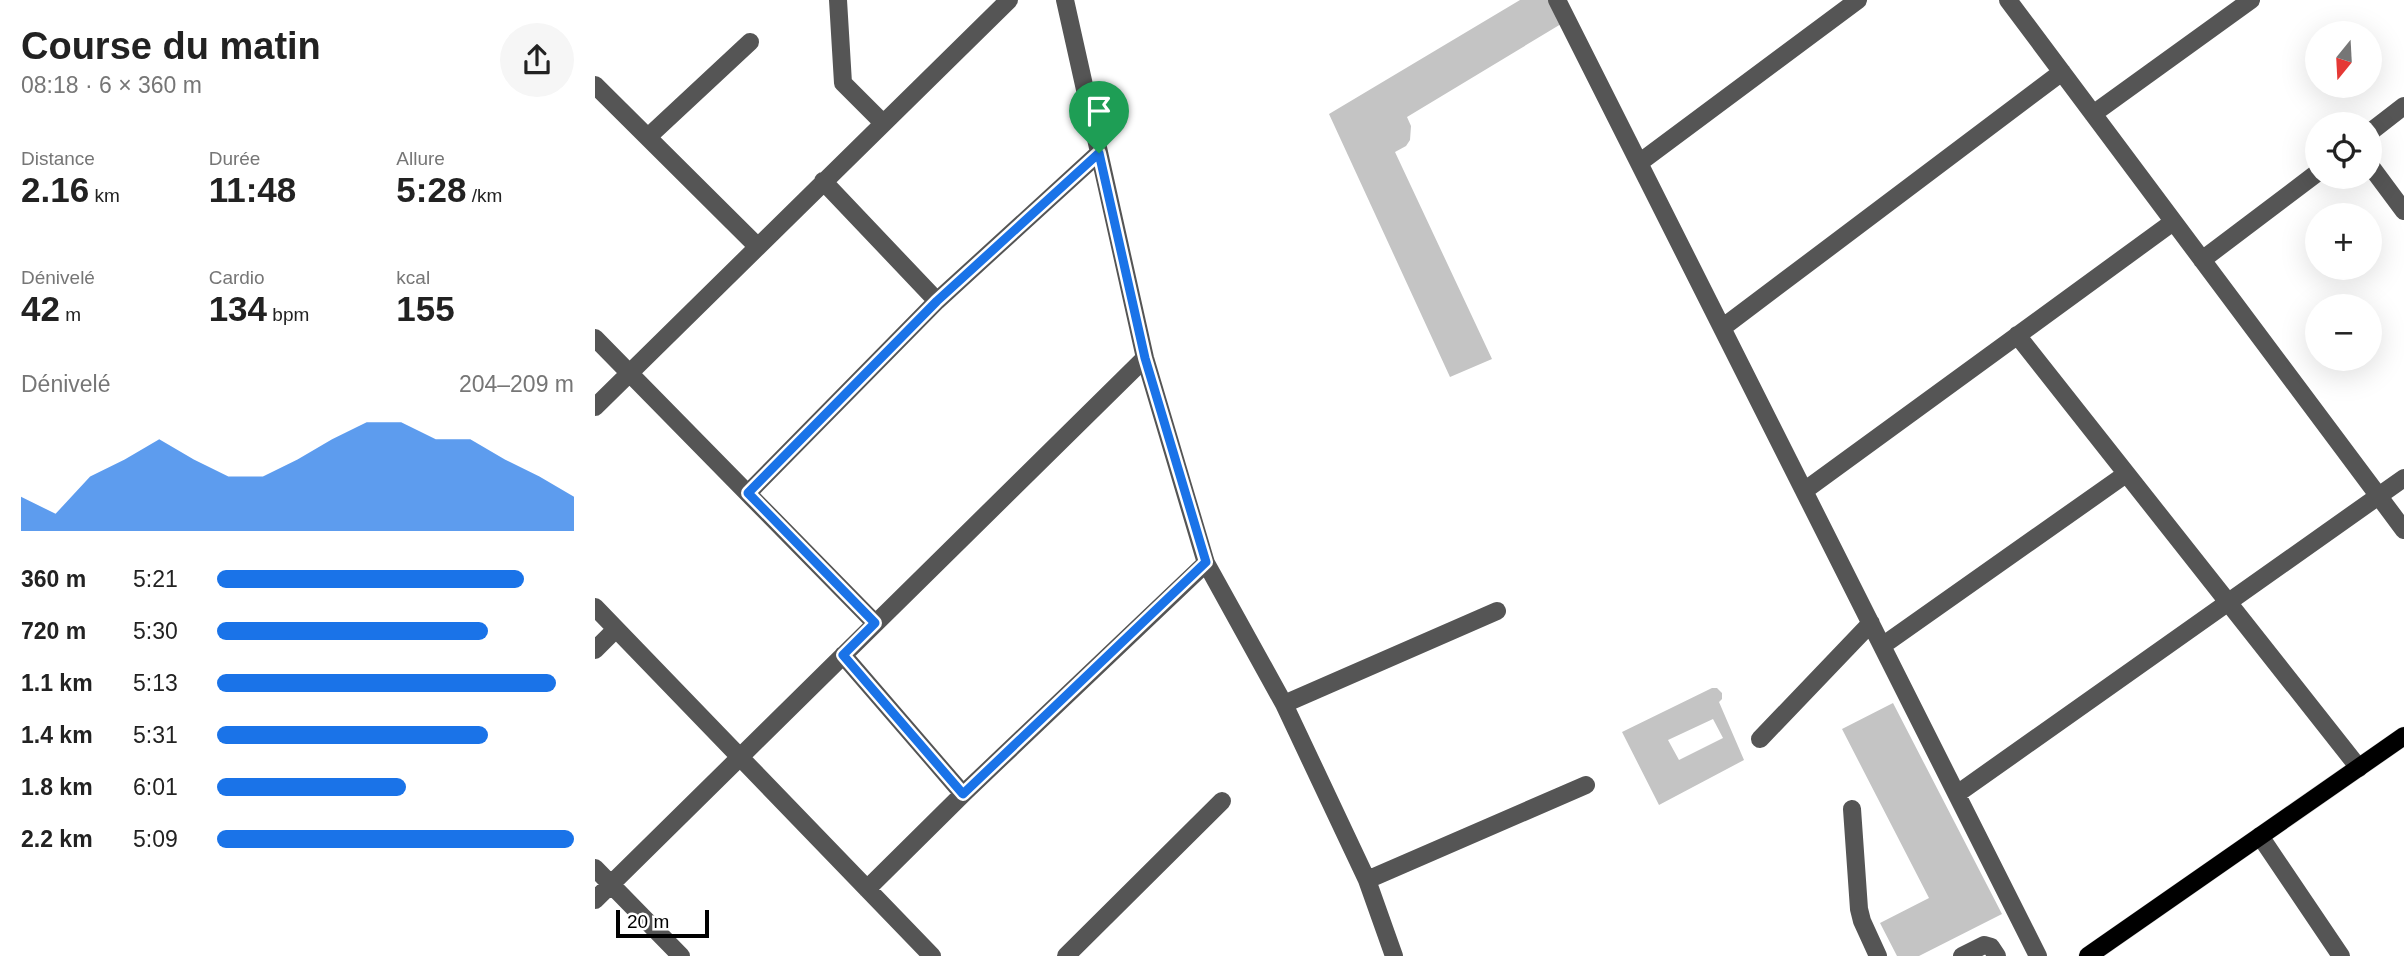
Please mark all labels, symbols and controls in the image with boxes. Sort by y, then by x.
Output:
north arrow [2305,21,2382,98]
map controls [2305,21,2382,371]
button: share [500,23,574,97]
text: Course du matin [21,25,321,67]
text: 08:18 · 6 × 360 m [21,72,202,98]
pin [1069,81,1129,153]
icon: arrive [1080,92,1118,130]
button: locate [2305,112,2382,189]
text: Distance [21,148,95,169]
text: Durée [209,148,260,169]
text: Allure [396,148,445,169]
text: 2.16 [21,170,89,209]
text: 11:48 [209,170,296,209]
text: 5:28 [396,170,466,209]
text: km [89,185,120,206]
text: /km [466,185,502,206]
button: + [2305,203,2382,280]
text: Dénivelé [21,267,95,288]
text: Cardio [209,267,265,288]
text: kcal [396,267,430,288]
text: 42 [21,289,60,328]
text: 134 [209,289,267,328]
text: 155 [396,289,455,328]
button: − [2305,294,2382,371]
text: m [60,304,81,325]
text: bpm [267,304,309,325]
text: Dénivelé [21,371,111,397]
text: 204–209 m [459,371,574,397]
text: 360 m [21,566,86,592]
text: 5:21 [133,566,178,592]
text: 720 m [21,618,86,644]
text: 5:30 [133,618,178,644]
text: 1.1 km [21,670,93,696]
text: 5:13 [133,670,178,696]
text: 1.4 km [21,722,93,748]
text: 5:31 [133,722,178,748]
text: 1.8 km [21,774,93,800]
text: 6:01 [133,774,178,800]
text: 2.2 km [21,826,93,852]
text: 5:09 [133,826,178,852]
scale bar [616,907,709,939]
text: 20 m [627,911,669,932]

